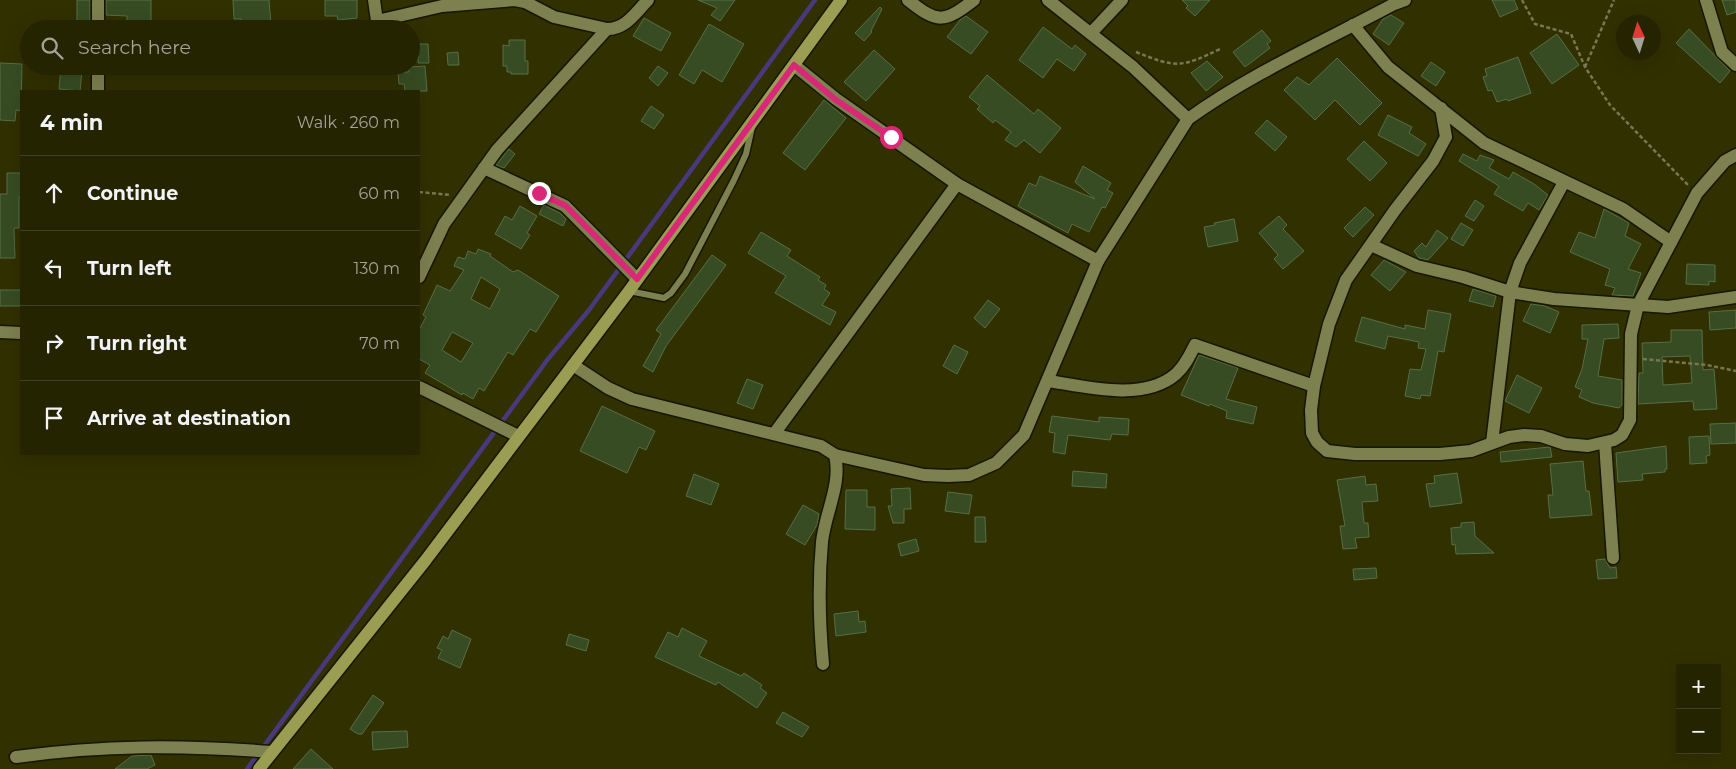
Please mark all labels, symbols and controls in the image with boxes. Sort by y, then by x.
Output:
north arrow [1616,15,1661,60]
search box [20,20,420,75]
icon: search [38,34,66,62]
text: Search here [78,36,191,59]
text: 4 min [40,110,103,135]
text: Walk · 260 m [297,113,400,132]
route start [880,126,903,149]
icon: ahead [40,179,68,207]
text: Continue [87,182,178,205]
route end [528,182,551,205]
text: 60 m [358,184,400,203]
icon: left [40,254,68,282]
text: Turn left [87,257,172,280]
text: 130 m [353,259,400,278]
icon: right [40,329,68,357]
text: Turn right [87,332,187,355]
text: 70 m [359,334,400,353]
icon: arrive [40,404,68,432]
text: Arrive at destination [87,407,291,430]
map controls [1676,664,1721,754]
button: + [1676,664,1721,709]
button: − [1676,709,1721,754]

